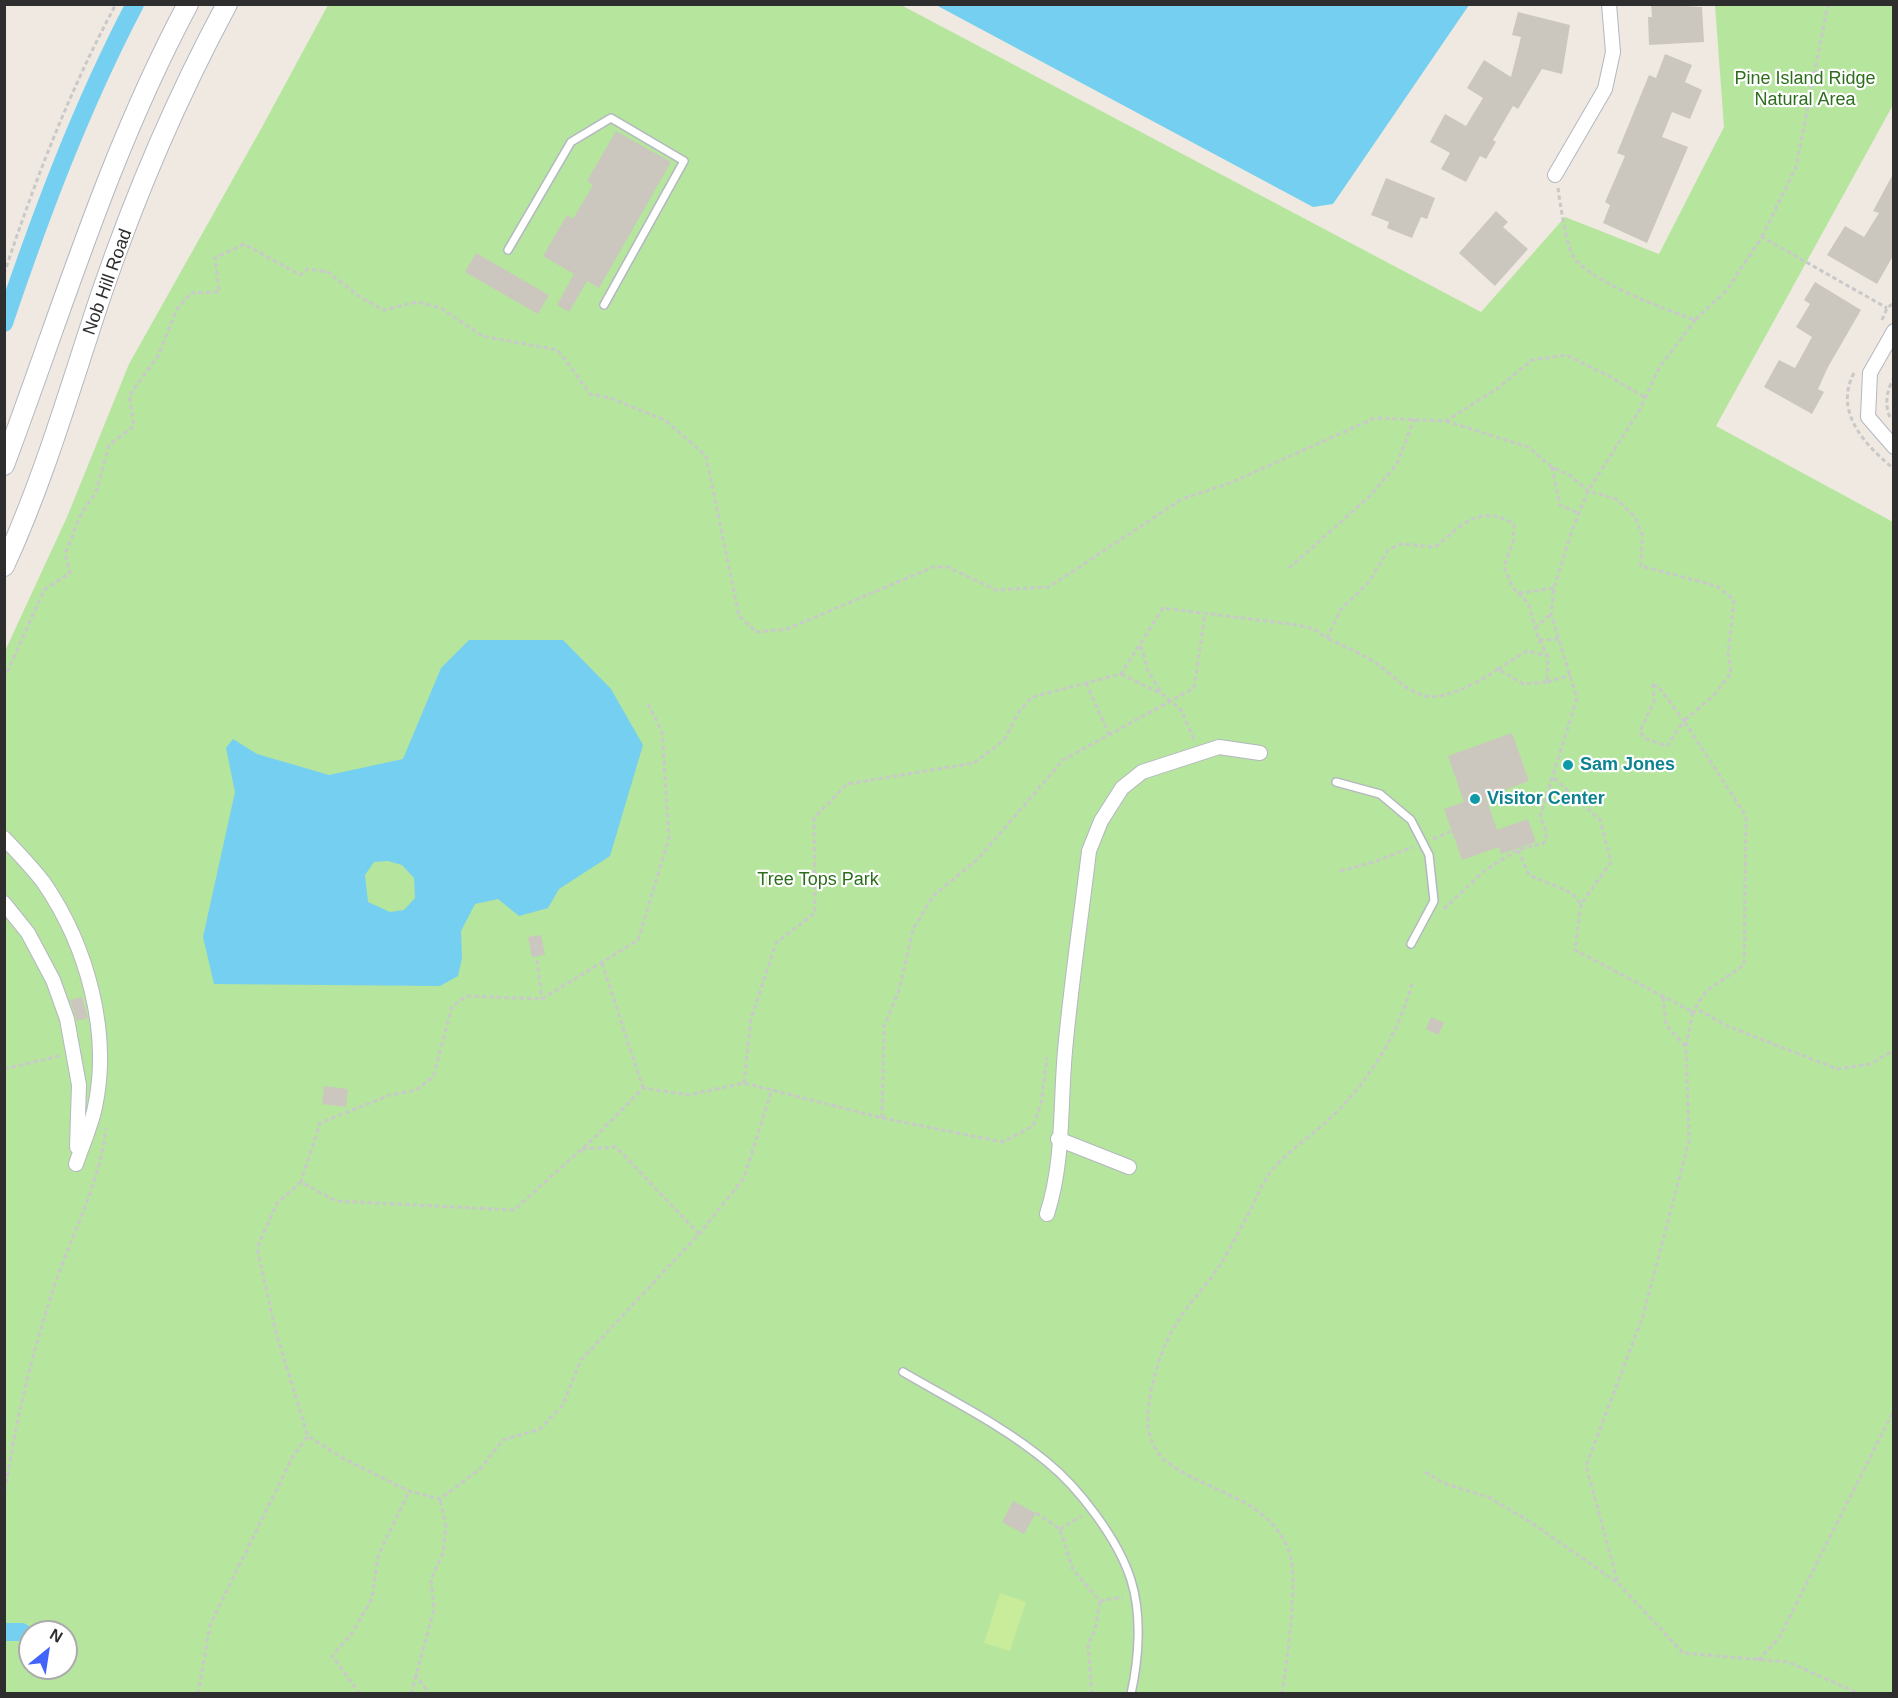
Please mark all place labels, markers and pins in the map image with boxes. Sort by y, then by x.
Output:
place label: Sam Jones [1580,754,1675,776]
marker: Sam Jones [1561,758,1575,772]
place label: Visitor Center [1487,788,1605,810]
marker: Visitor Center [1468,792,1482,806]

